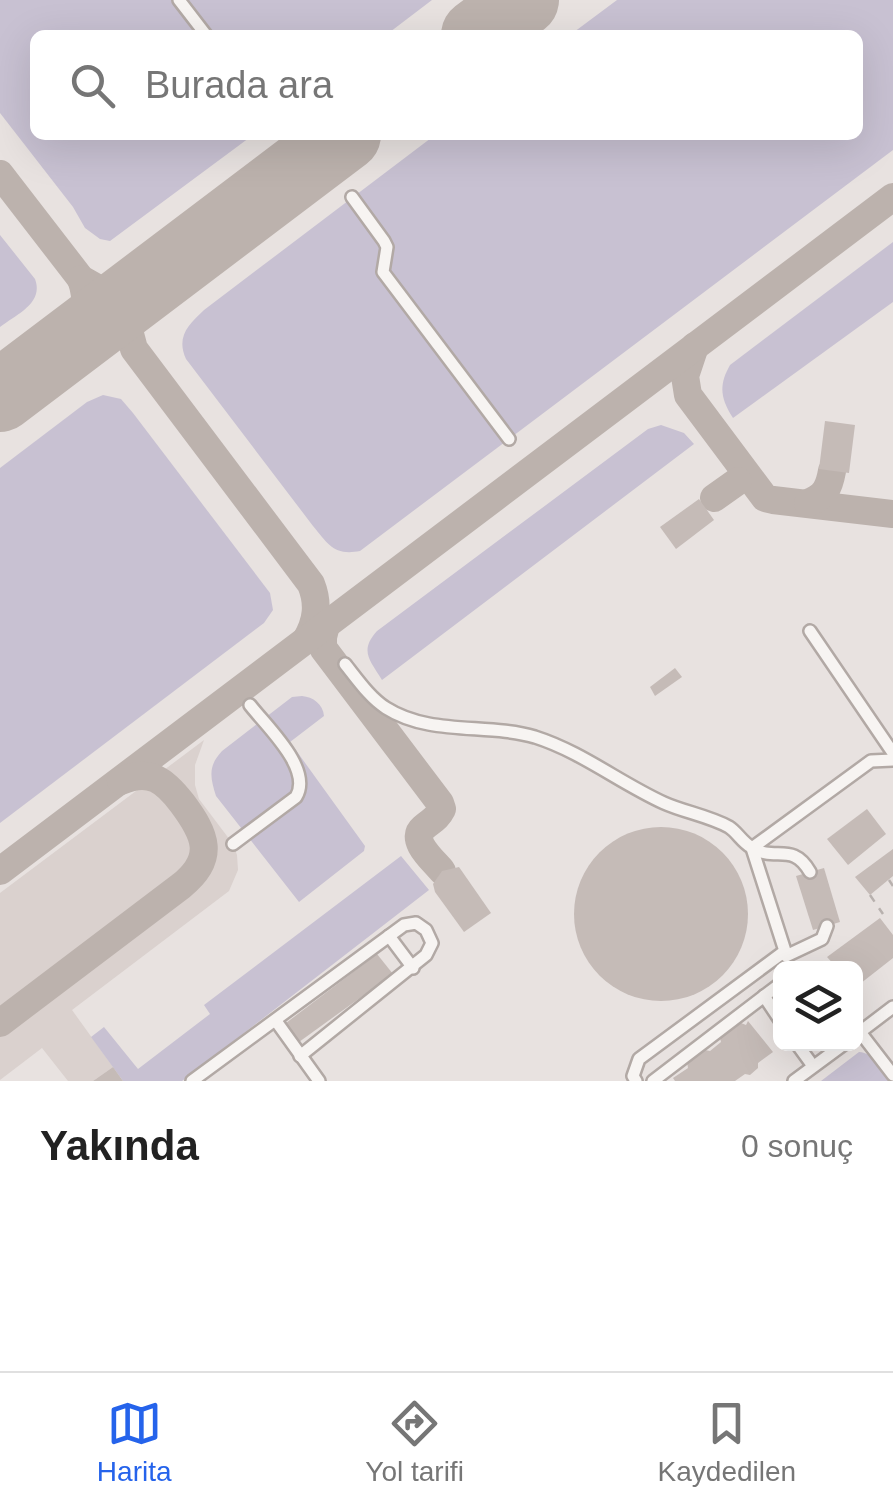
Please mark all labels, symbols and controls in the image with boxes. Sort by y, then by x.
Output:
search box [30,30,863,140]
icon: search [65,58,120,113]
text: Burada ara [145,64,333,106]
map controls [773,961,863,1051]
button: layers [773,961,863,1051]
text: Yakında [40,1122,199,1169]
text: 0 sonuç [741,1128,853,1164]
tab: Harita [97,1396,172,1488]
tab: Yol tarifi [365,1396,464,1488]
tab: Kaydedilen [658,1396,796,1488]

